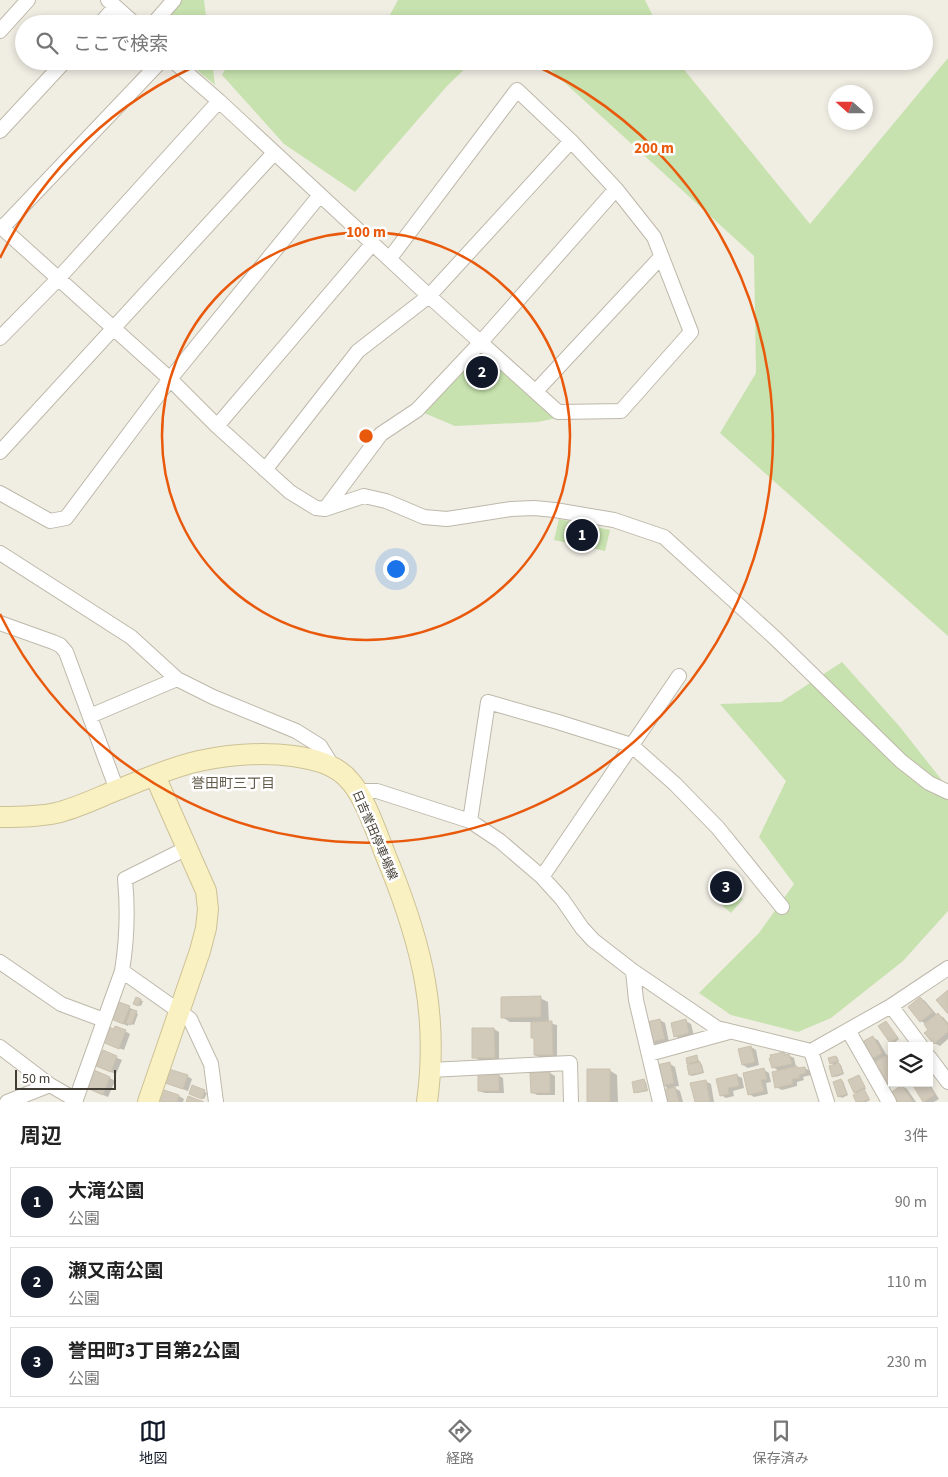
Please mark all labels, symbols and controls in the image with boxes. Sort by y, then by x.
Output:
search box [15,15,933,70]
icon: search [33,29,61,57]
text: ここで検索 [73,31,168,58]
north arrow [828,85,873,130]
text: 200 m [634,138,674,159]
text: 100 m [346,222,386,243]
pin: 2 [466,353,498,391]
centre of rings [357,427,375,445]
pin: 1 [566,516,598,554]
your location [383,556,409,582]
district label: 誉田町三丁目 [191,774,275,794]
street label: 日吉誉田停車場線 [348,788,401,883]
pin: 3 [710,868,742,906]
map controls [888,1042,933,1087]
button: layers [888,1042,933,1087]
scale bar [15,1067,116,1090]
text: 50 m [22,1069,50,1089]
text: 周辺 [20,1121,62,1151]
text: 3件 [904,1125,928,1147]
text: 大滝公園 [68,1178,144,1205]
text: 1 [33,1191,41,1213]
text: 90 m [895,1191,927,1213]
text: 公園 [68,1208,100,1230]
text: 瀬又南公園 [68,1258,163,1285]
text: 2 [33,1271,41,1293]
text: 110 m [887,1271,927,1293]
text: 公園 [68,1288,100,1310]
text: 誉田町3丁目第2公園 [68,1338,240,1365]
text: 3 [33,1351,41,1373]
text: 230 m [887,1351,927,1373]
text: 公園 [68,1368,100,1390]
tab: 地図 [139,1417,167,1469]
tab: 経路 [446,1417,474,1469]
tab: 保存済み [753,1417,809,1469]

